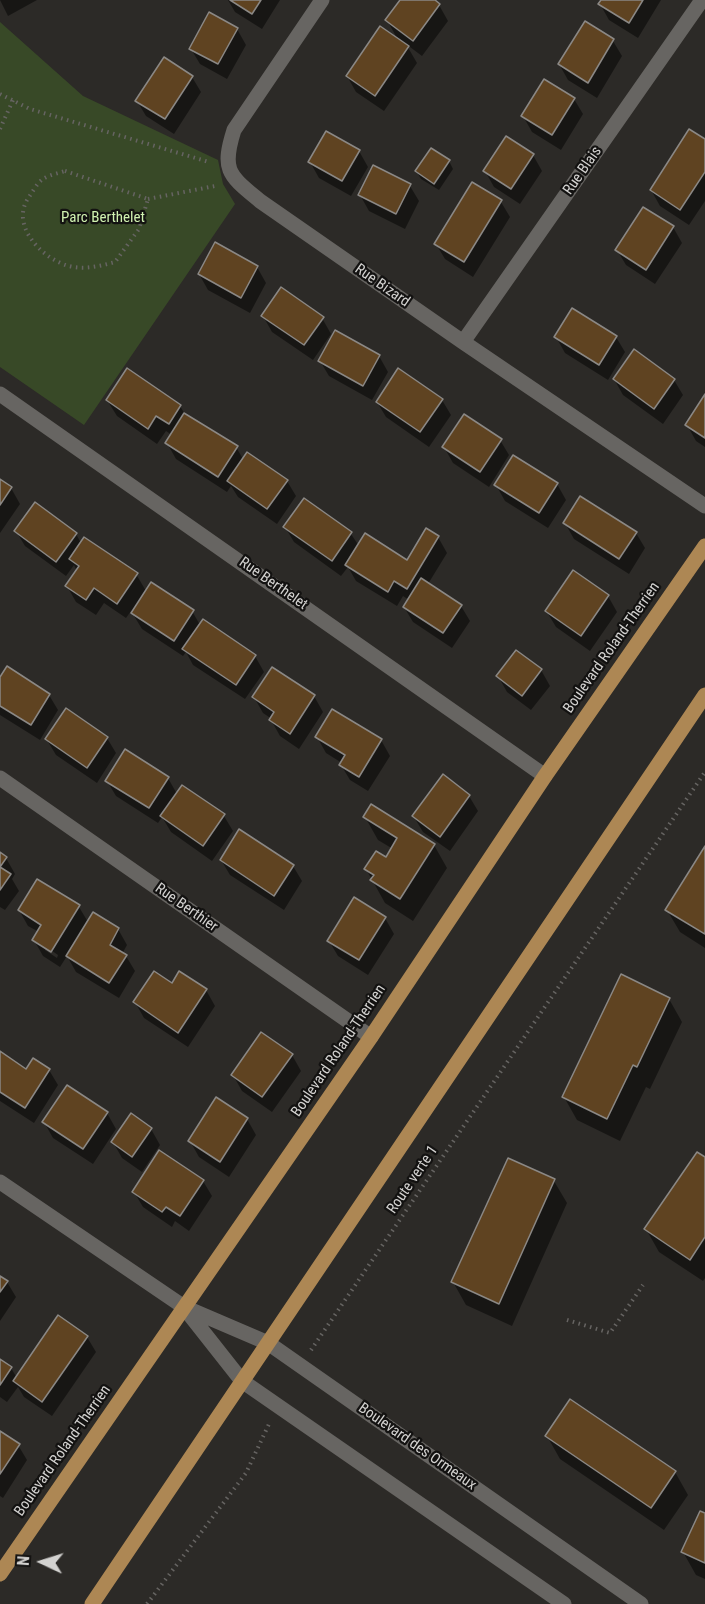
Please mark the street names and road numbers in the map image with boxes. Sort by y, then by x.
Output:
street label: Rue Blais [560,143,606,199]
street label: Rue Bizard [351,261,413,311]
street label: Rue Berthelet [235,554,311,614]
street label: Boulevard Roland-Therrien [560,579,664,717]
street label: Rue Berthier [151,880,221,936]
street label: Boulevard Roland-Therrien [288,981,390,1121]
street label: Route verte 1 [384,1143,442,1217]
street label: Boulevard Roland-Therrien [11,1382,115,1520]
street label: Boulevard des Ormeaux [355,1400,479,1494]

